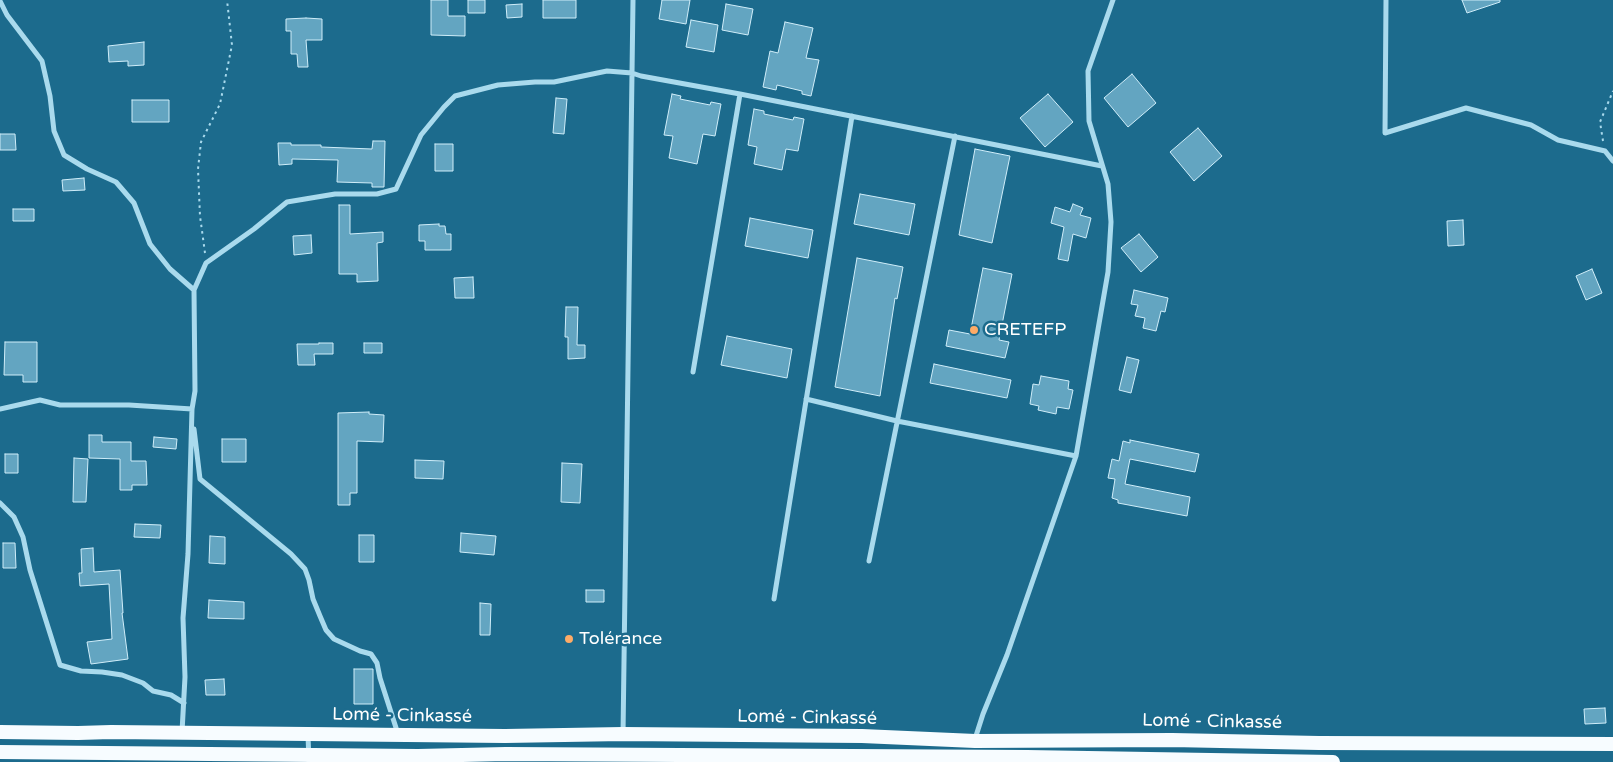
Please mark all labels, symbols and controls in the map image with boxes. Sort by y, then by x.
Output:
place label: CRETEFP [984,319,1066,341]
marker: CRETEFP [968,324,980,336]
place label: Tolérance [579,628,662,650]
marker: Tolérance [563,633,575,645]
street label: Lomé - Cinkassé [332,704,472,728]
street label: Lomé - Cinkassé [737,706,877,730]
street label: Lomé - Cinkassé [1142,710,1282,734]

